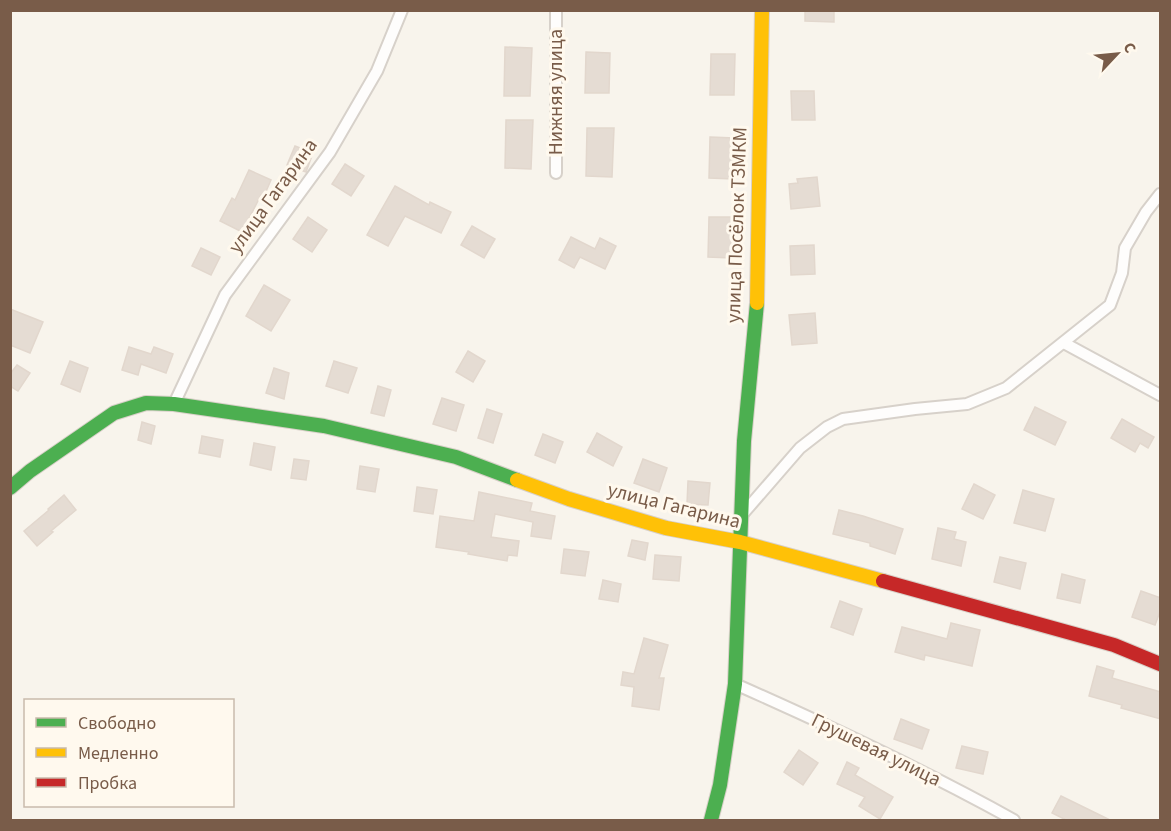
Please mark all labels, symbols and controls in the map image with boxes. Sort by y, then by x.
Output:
north arrow [1087,24,1147,84]
street label: Нижняя улица [542,29,570,155]
text: С [1118,39,1142,57]
street label: улица Посёлок ТЗМКМ [720,127,754,323]
street label: улица Гагарина [222,133,324,259]
street label: улица Гагарина [605,476,743,536]
legend [24,699,234,807]
street label: Грушевая улица [806,707,946,793]
text: Свободно [78,711,156,736]
text: Медленно [78,741,158,766]
text: Пробка [78,771,137,796]

